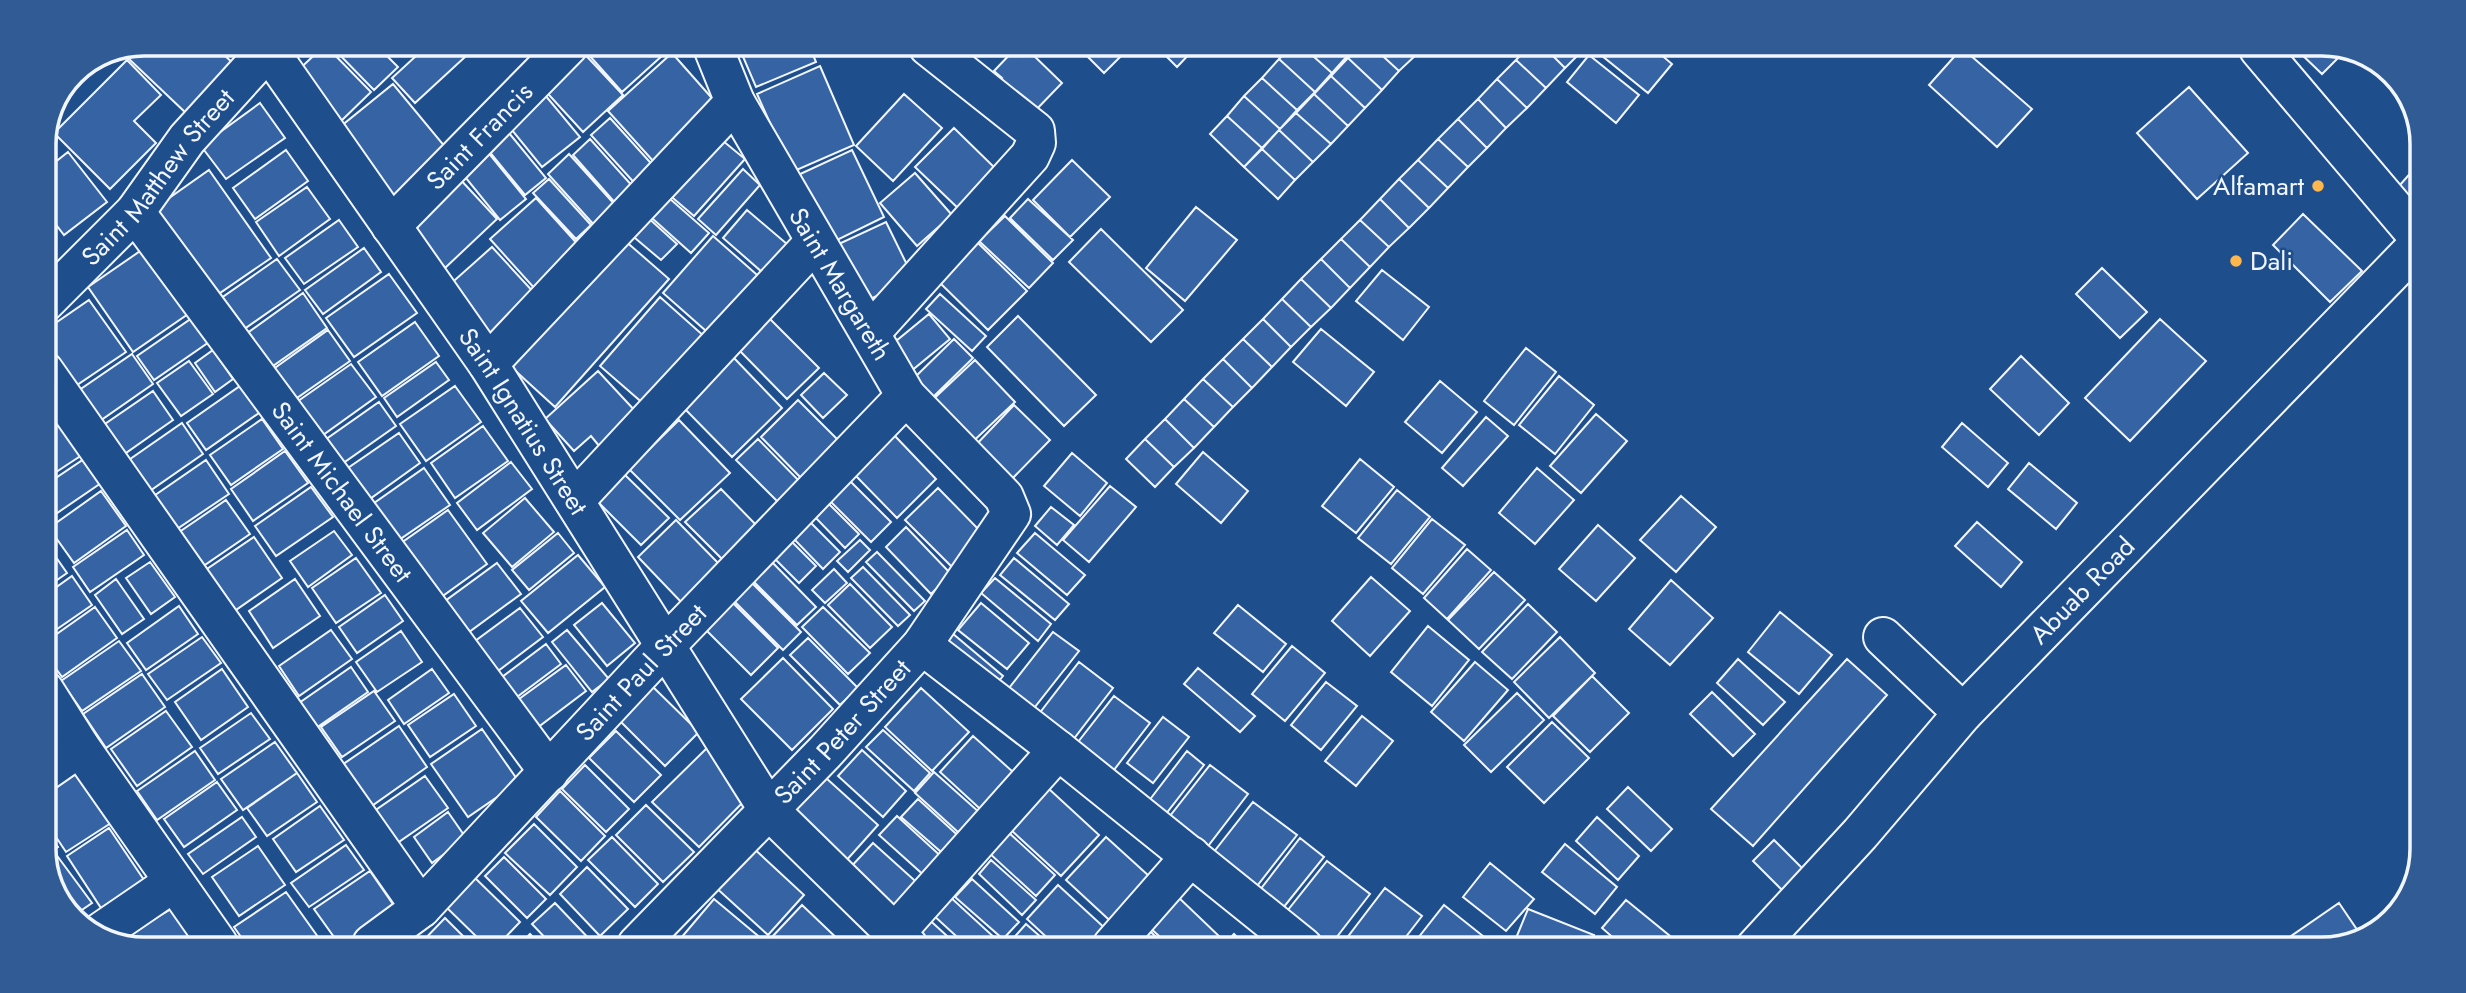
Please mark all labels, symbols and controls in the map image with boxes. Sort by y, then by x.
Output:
street label: Saint Francis [417,73,541,199]
street label: Saint Matthew Street [72,79,244,275]
place label: Alfamart [2213,167,2305,205]
marker: Alfamart [2310,178,2326,194]
street label: Saint Margareth [779,200,901,368]
place label: Dali [2250,242,2293,280]
marker: Dali [2228,253,2244,269]
street label: Saint Ignatius Street [449,320,598,523]
street label: Saint Michael Street [262,393,422,591]
street label: Abuab Road [2021,528,2144,653]
street label: Saint Paul Street [567,594,716,750]
street label: Saint Peter Street [765,650,920,813]

